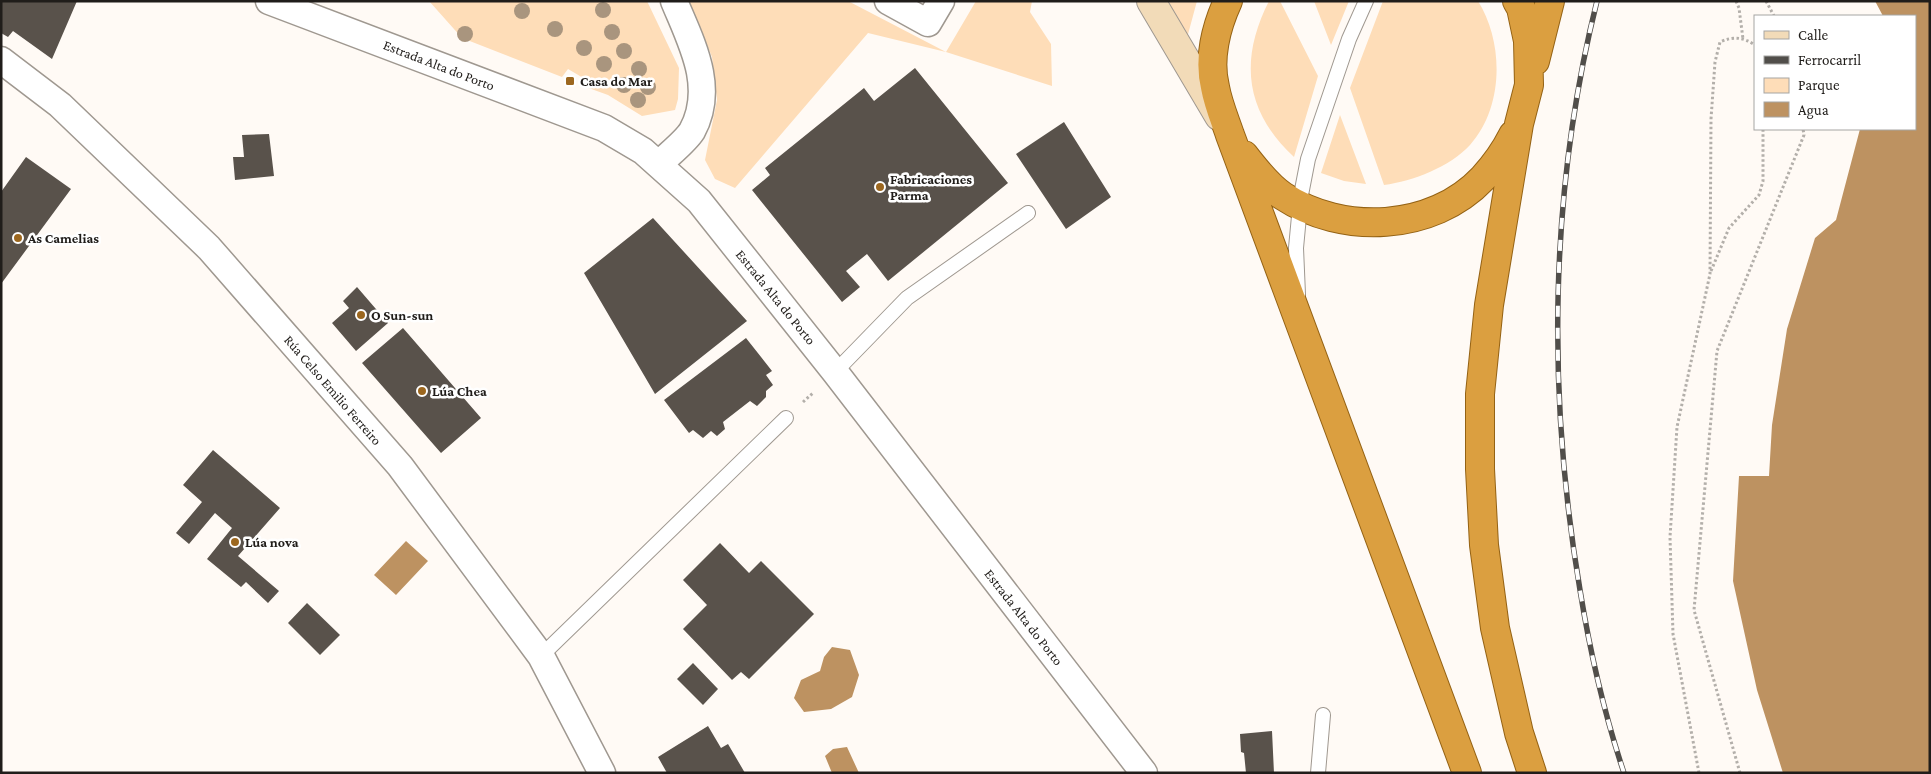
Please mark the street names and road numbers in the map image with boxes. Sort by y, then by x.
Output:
street label: Estrada Alta do Porto [381,36,497,94]
street label: Estrada Alta do Porto [733,246,819,348]
street label: Rúa Celso Emilio Ferreiro [281,332,385,448]
street label: Estrada Alta do Porto [981,566,1067,668]

